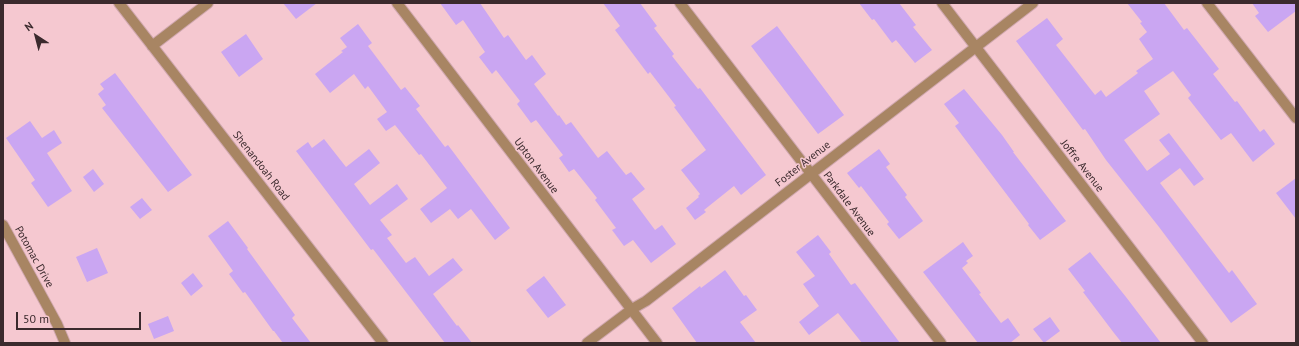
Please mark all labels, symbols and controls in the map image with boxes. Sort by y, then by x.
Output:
north arrow [16,16,56,56]
text: N [22,19,36,34]
street label: Shenandoah Road [230,129,292,203]
street label: Upton Avenue [511,136,561,196]
street label: Joffre Avenue [1058,137,1106,195]
street label: Foster Avenue [773,138,833,190]
street label: Parkdale Avenue [820,169,878,239]
street label: Potomac Drive [12,224,56,290]
scale bar [18,304,143,330]
text: 50 m [23,311,49,326]

